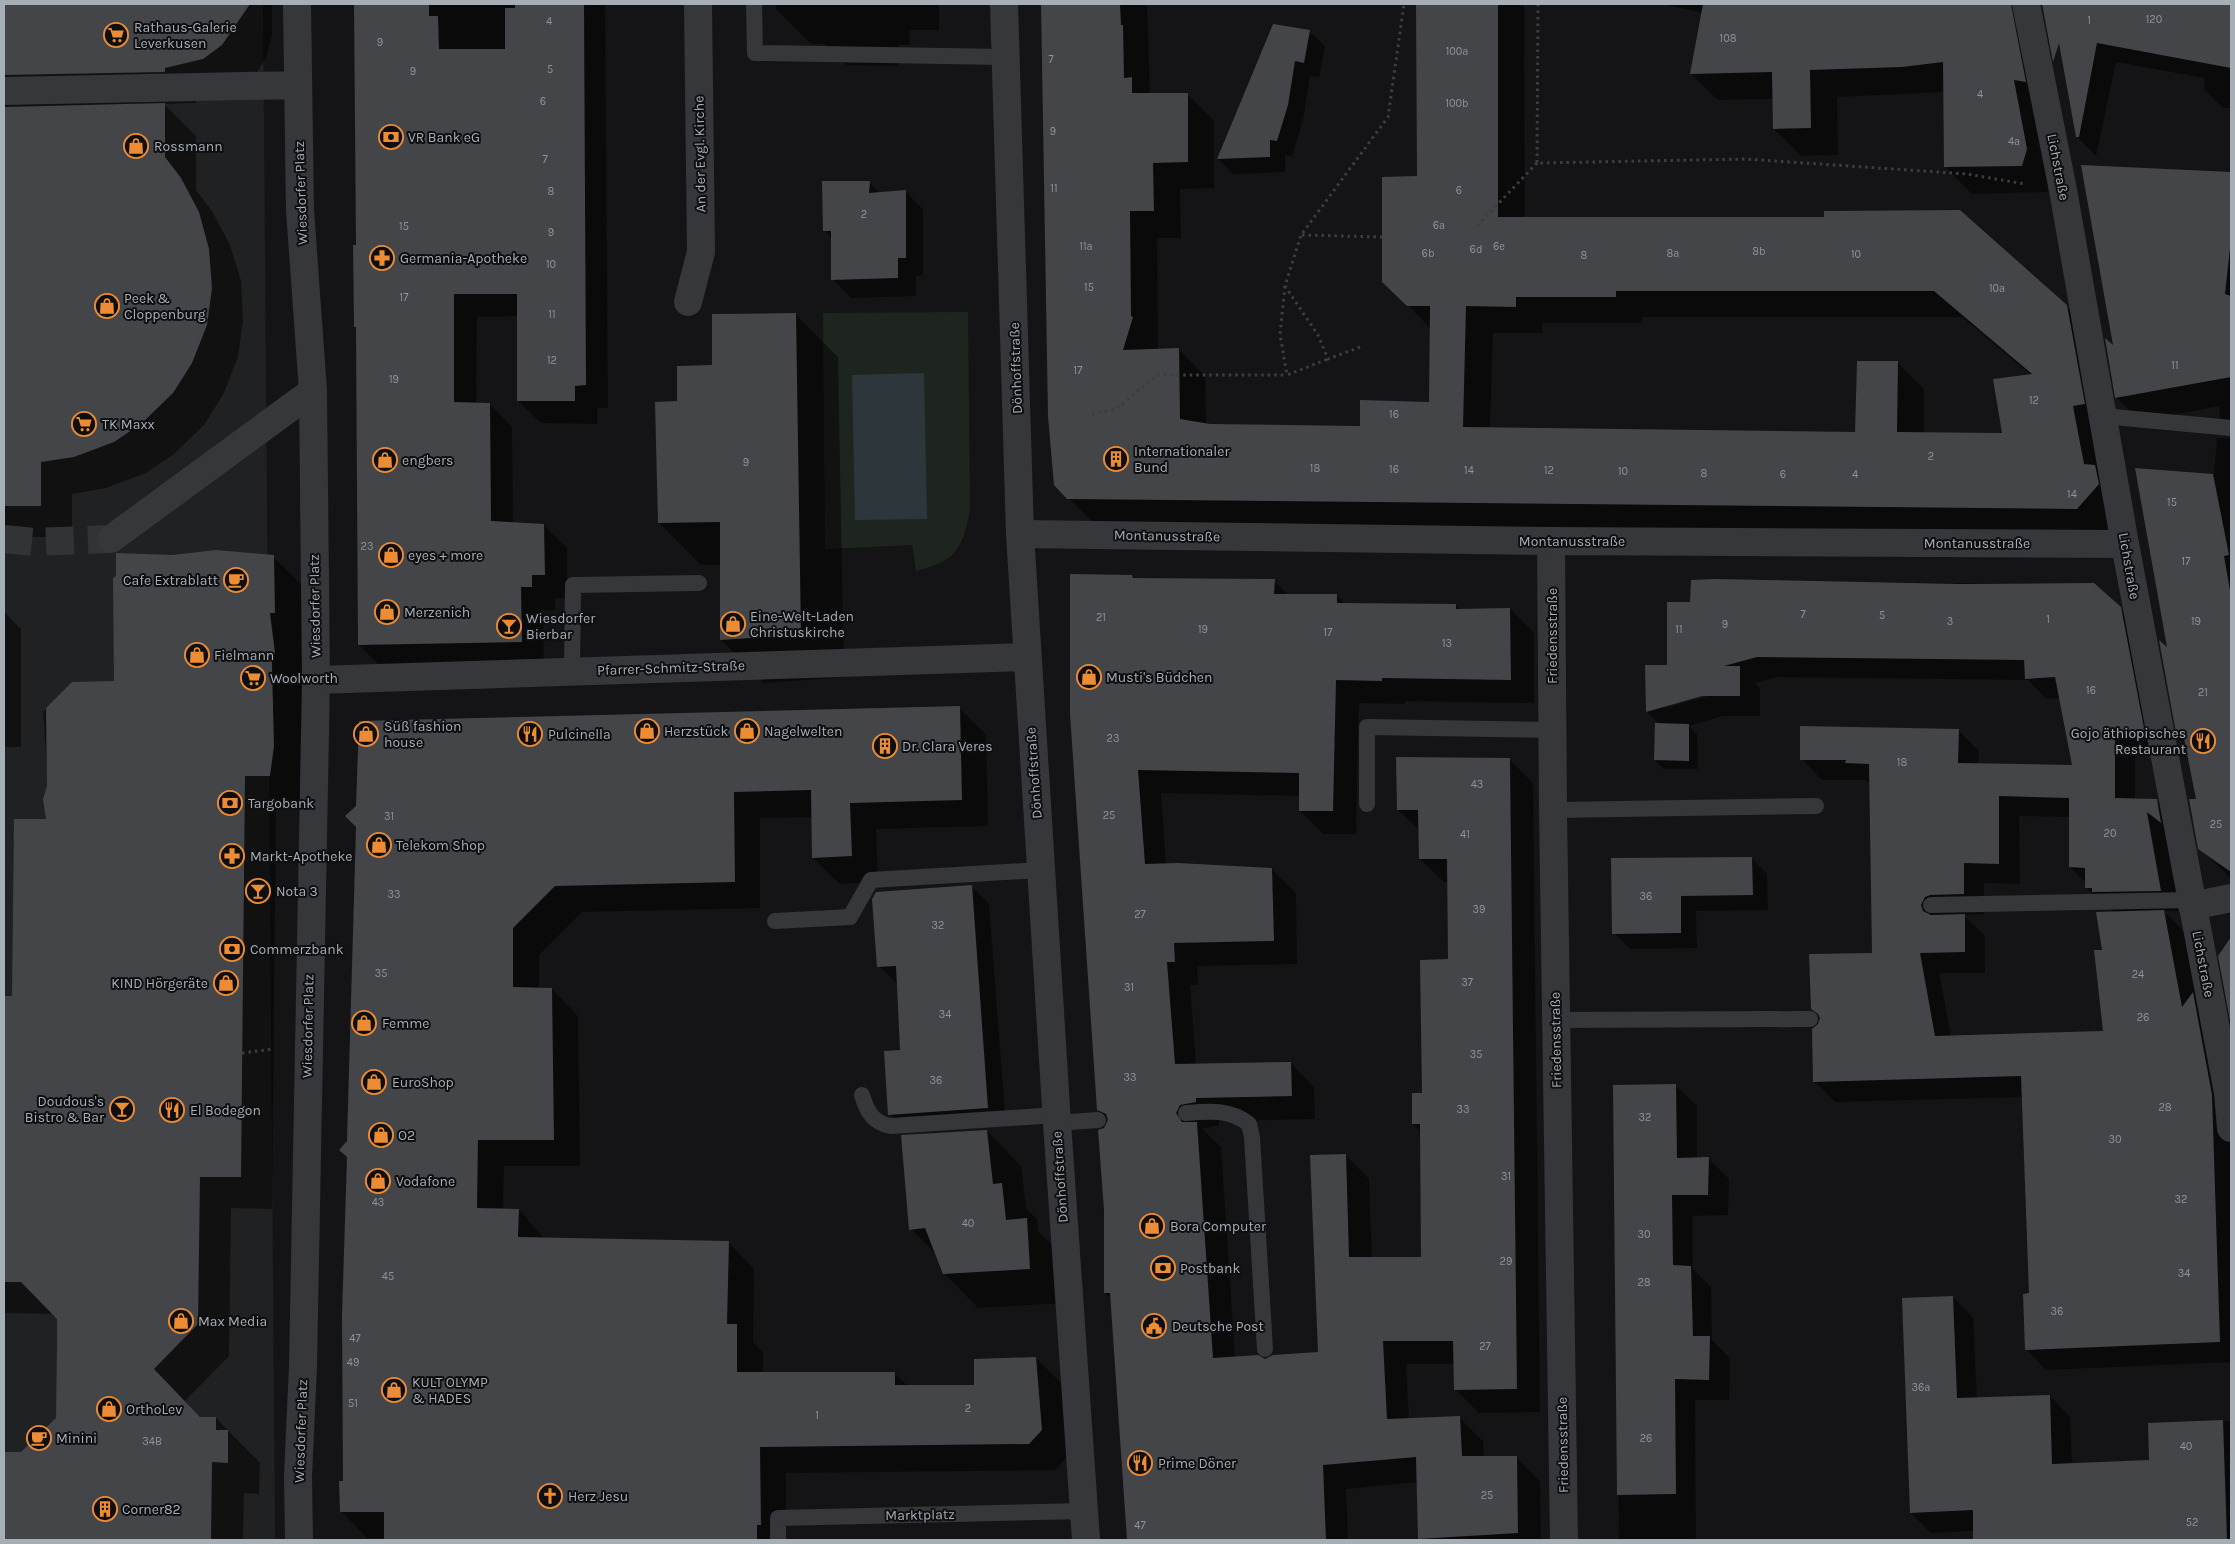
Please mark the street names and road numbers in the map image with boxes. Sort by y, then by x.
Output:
street label: An der Evgl. Kirche [690,95,710,213]
street label: Lichstraße [2043,132,2073,202]
street label: Wiesdorfer Platz [291,141,311,245]
street label: Dönhoffstraße [1006,322,1026,414]
street label: Montanusstraße [1114,527,1220,545]
street label: Lichstraße [2115,531,2143,601]
street label: Montanusstraße [1519,533,1625,550]
street label: Montanusstraße [1924,535,2030,552]
street label: Wiesdorfer Platz [306,554,324,658]
street label: Friedensstraße [1544,588,1561,684]
street label: Pfarrer-Schmitz-Straße [597,657,745,679]
street label: Dönhoffstraße [1022,727,1046,819]
street label: Lichstraße [2188,929,2218,999]
street label: Wiesdorfer Platz [299,974,317,1078]
street label: Friedensstraße [1547,992,1565,1088]
street label: Dönhoffstraße [1048,1131,1072,1223]
street label: Wiesdorfer Platz [291,1379,311,1483]
street label: Friedensstraße [1554,1397,1572,1493]
street label: Marktplatz [885,1506,955,1524]

